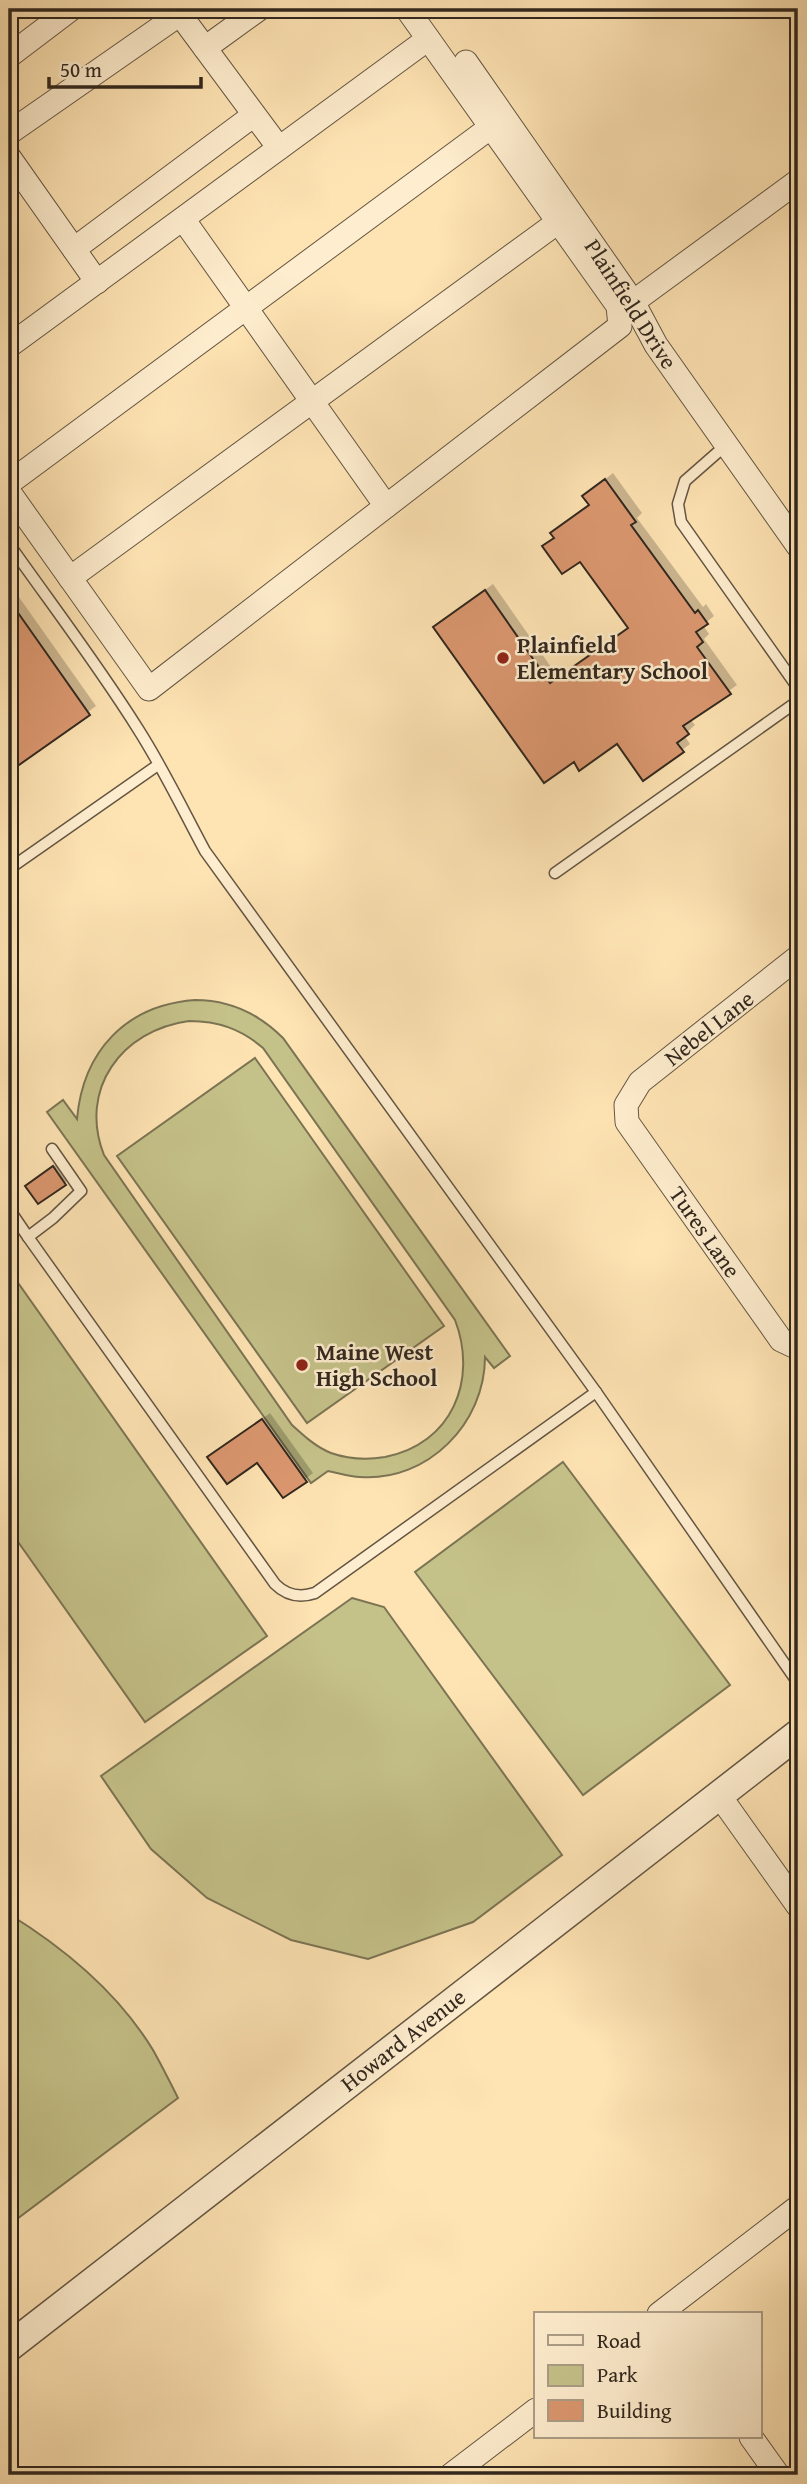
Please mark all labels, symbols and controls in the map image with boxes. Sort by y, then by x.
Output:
scale bar [49,46,201,90]
text: 50 m [60,54,102,85]
street label: Plainfield Drive [577,232,686,375]
place label: Plainfield Elementary School [517,628,708,687]
marker: Plainfield Elementary School [495,650,511,666]
street label: Nebel Lane [657,982,761,1073]
street label: Tures Lane [662,1179,749,1284]
place label: Maine West High School [316,1335,437,1394]
marker: Maine West High School [294,1357,310,1373]
street label: Howard Avenue [333,1980,472,2099]
legend [534,2312,762,2438]
text: Road [597,2325,642,2356]
text: Park [597,2359,638,2390]
text: Building [597,2395,672,2426]

